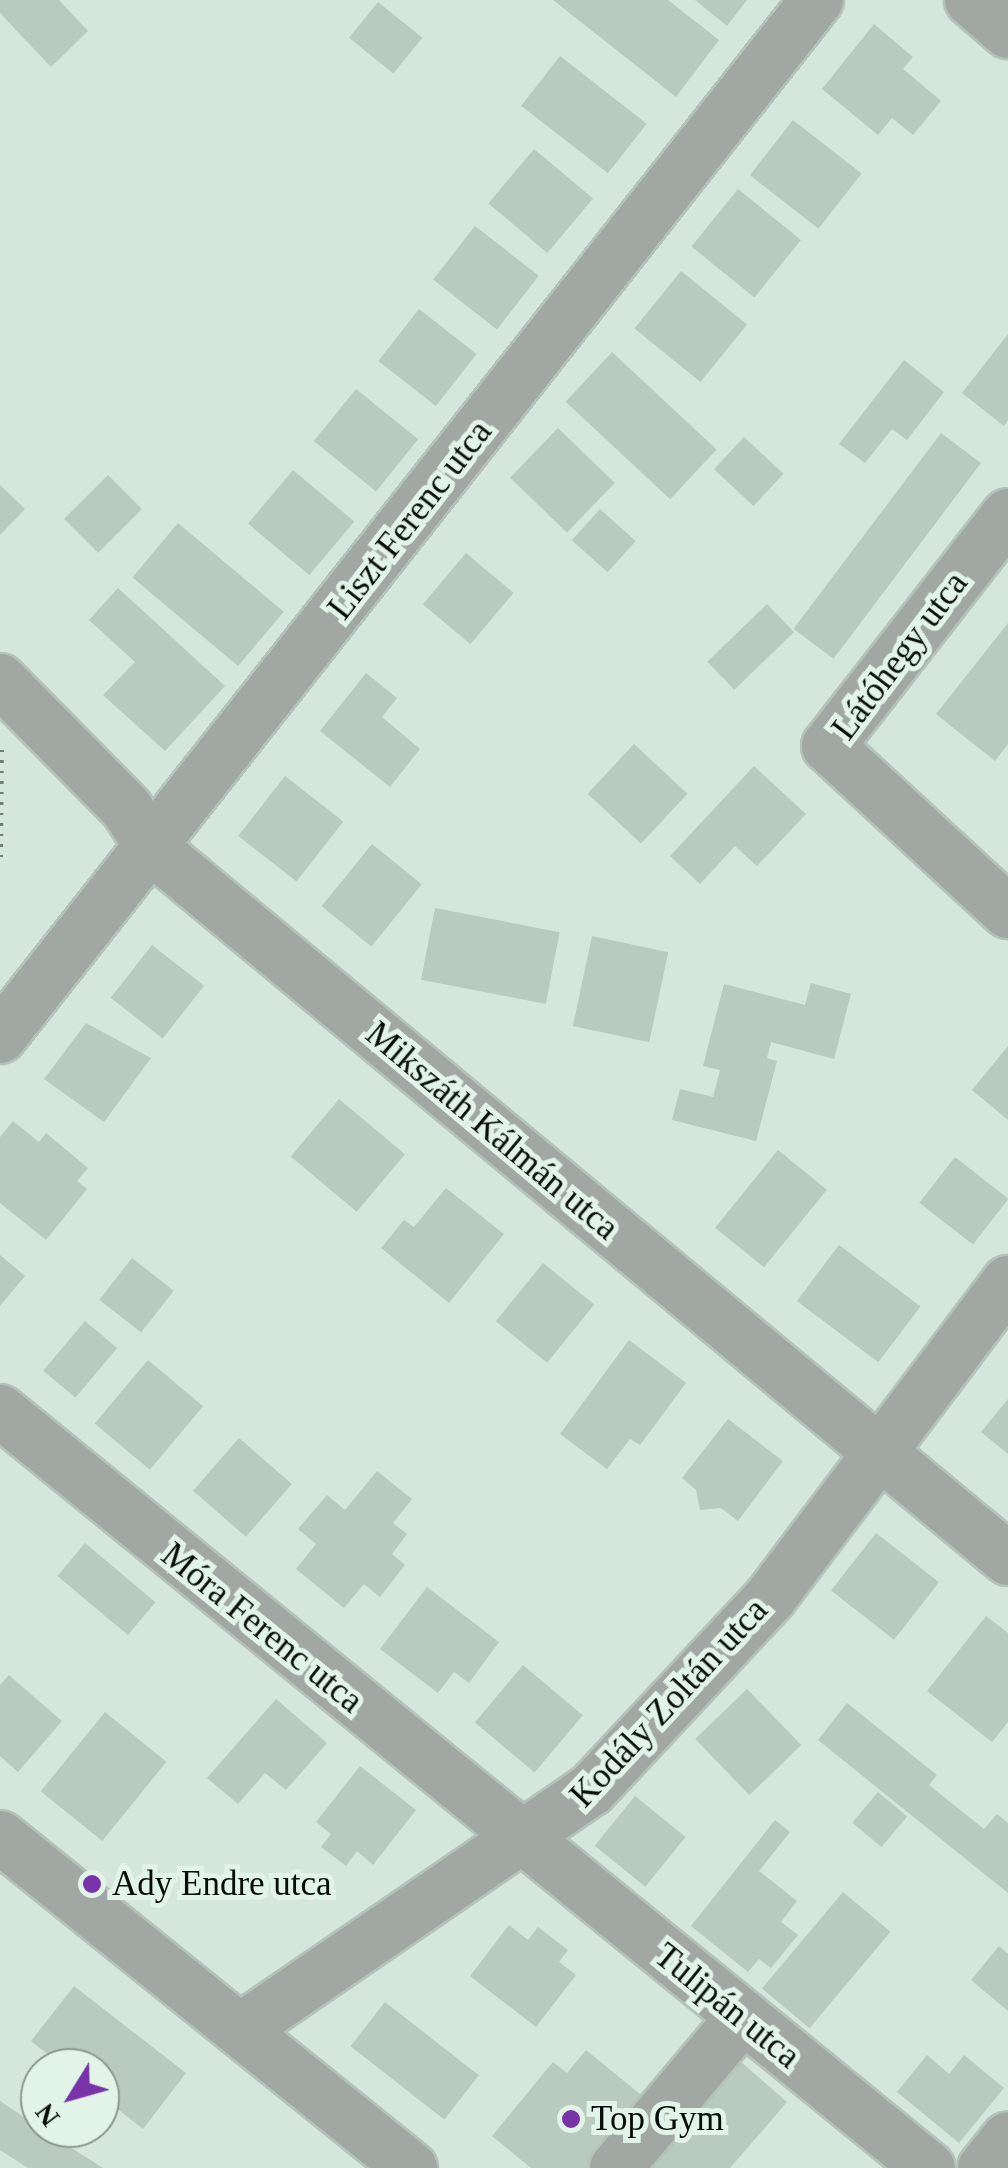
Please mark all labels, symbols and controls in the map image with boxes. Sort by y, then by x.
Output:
street label: Liszt Ferenc utca [319,412,501,628]
street label: Látóhegy utca [823,564,977,748]
street label: Mikszáth Kálmán utca [357,1013,627,1249]
street label: Móra Ferenc utca [153,1534,371,1722]
street label: Kodály Zoltán utca [562,1590,776,1816]
place label: Ady Endre utca [112,1863,332,1905]
marker: Ady Endre utca [81,1873,103,1895]
street label: Tulipán utca [646,1935,808,2077]
north arrow [20,2048,120,2148]
text: N [29,2098,66,2133]
place label: Top Gym [591,2098,724,2140]
marker: Top Gym [560,2108,582,2130]

